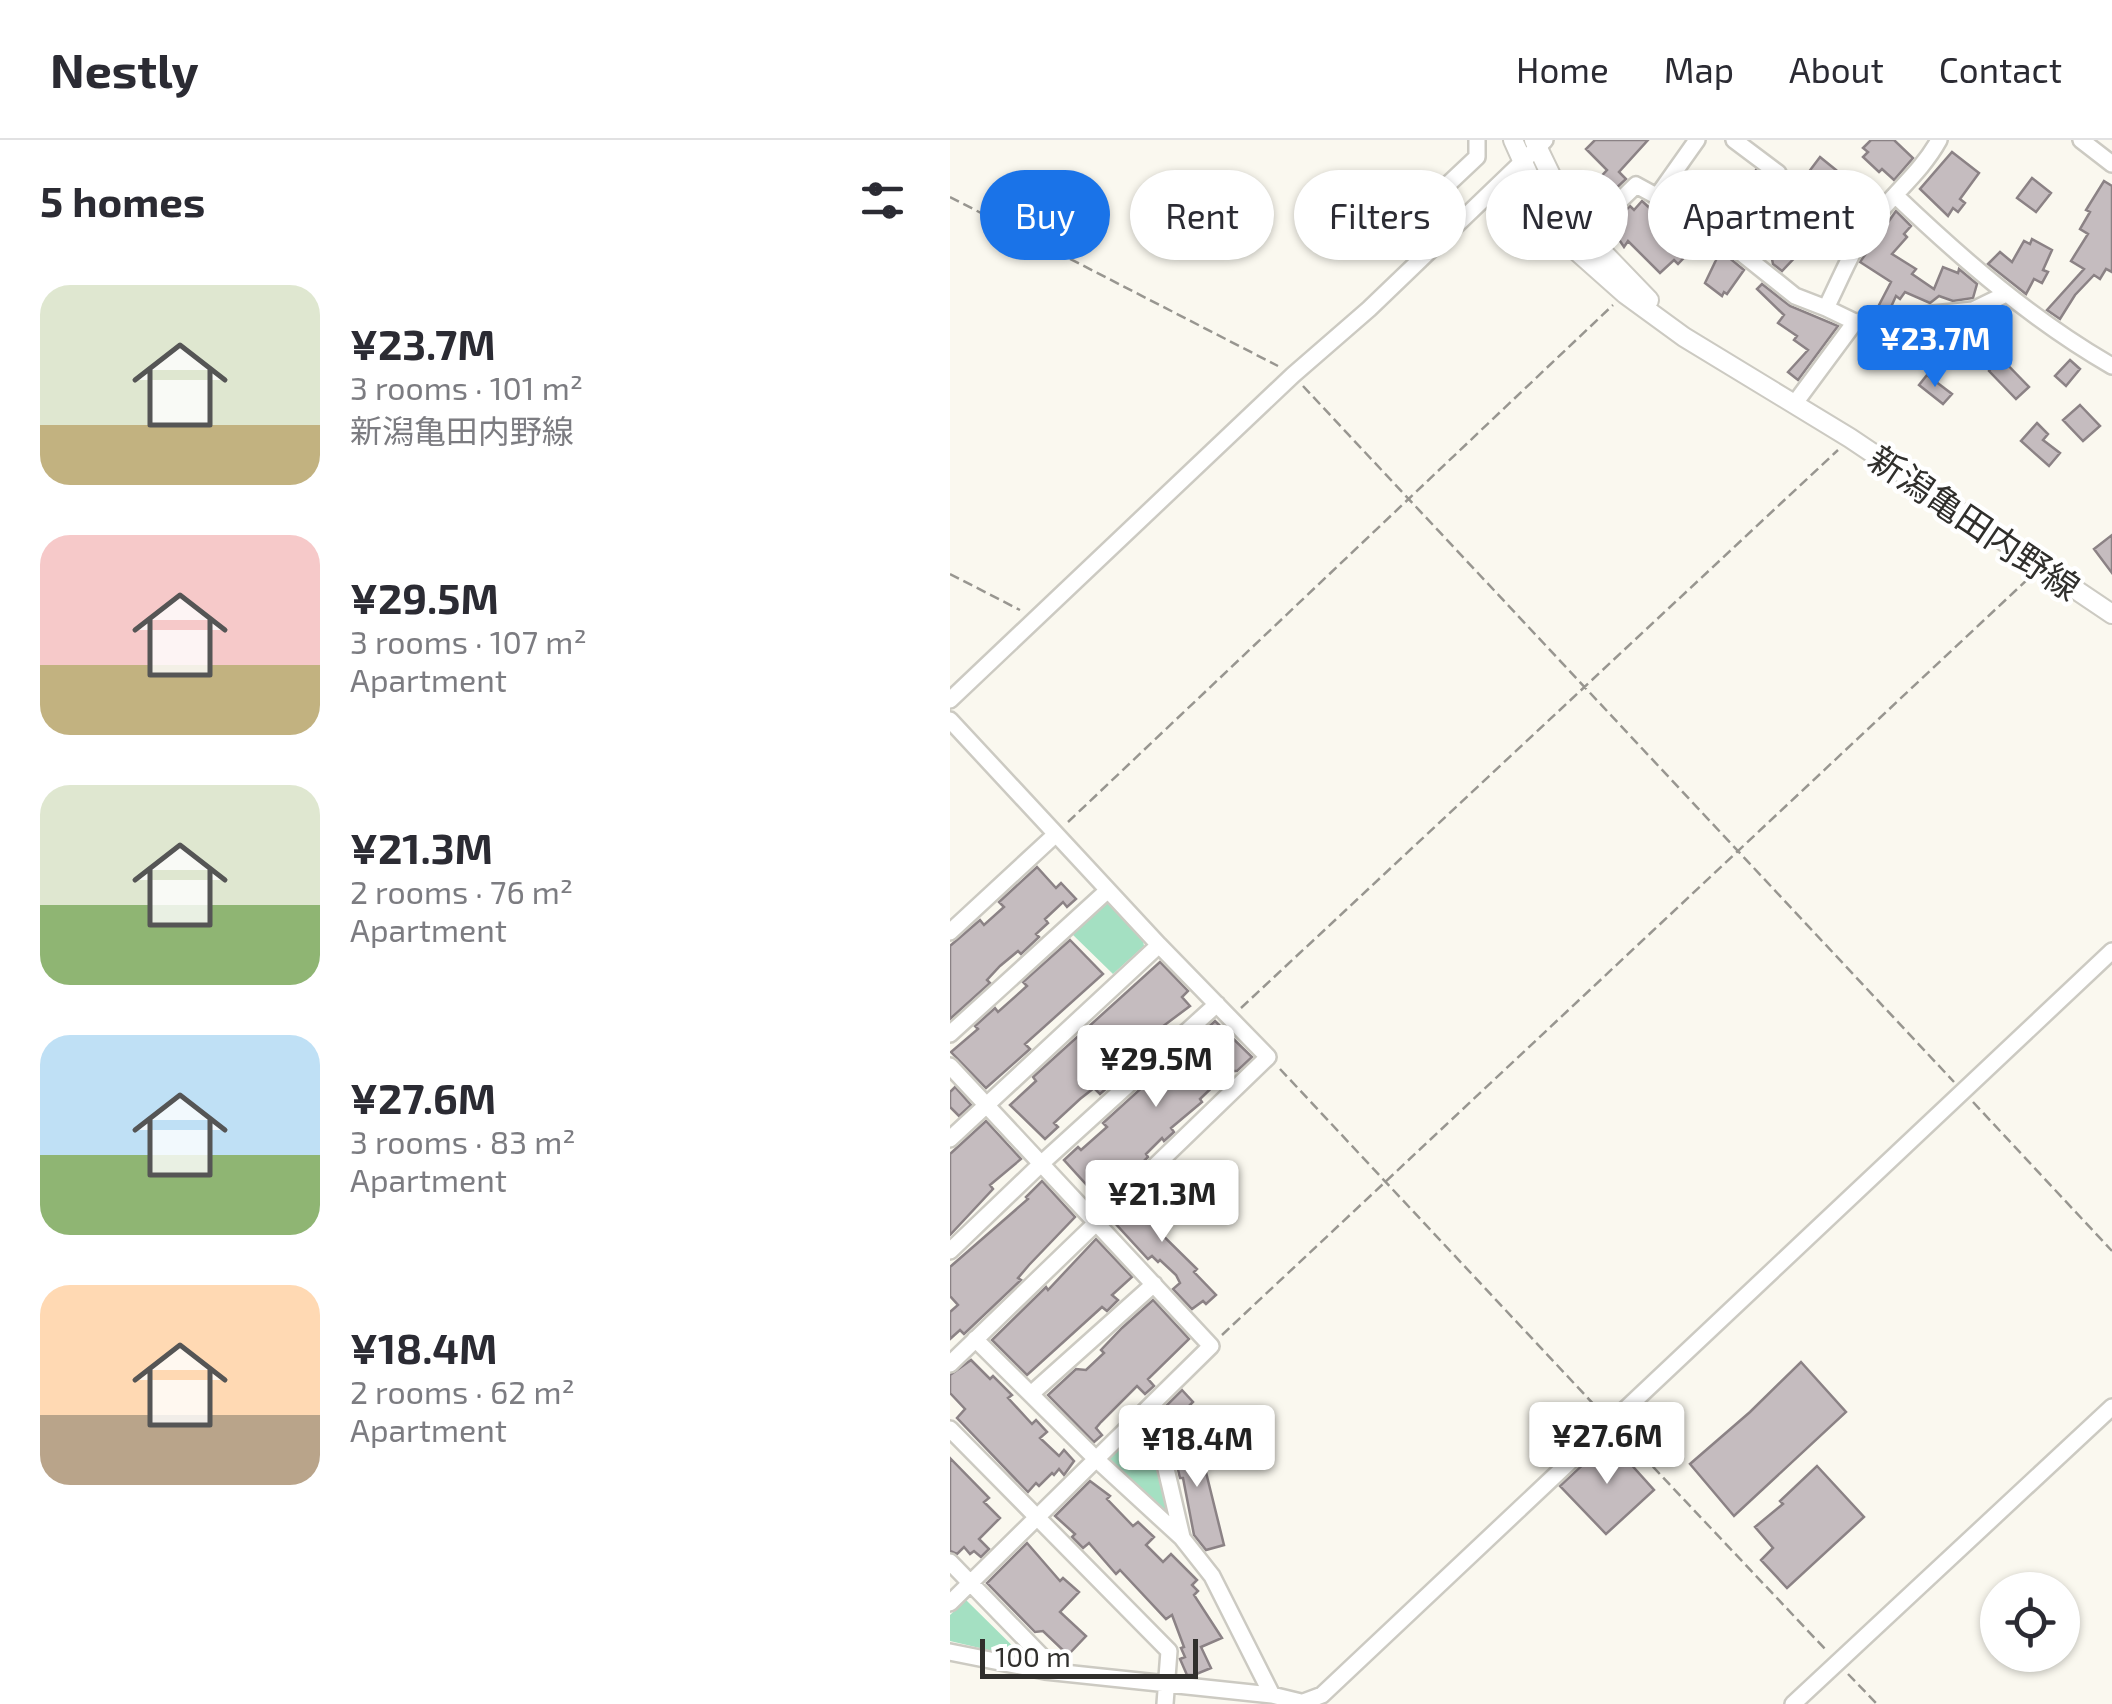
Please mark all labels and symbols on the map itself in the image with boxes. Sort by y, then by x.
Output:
pin: ¥23.7M [1854,305,2016,390]
street label: 新潟亀田内野線 [1862,436,2088,608]
pin: ¥29.5M [1075,1025,1237,1110]
pin: ¥21.3M [1081,1160,1243,1245]
pin: ¥27.6M [1526,1402,1688,1487]
pin: ¥18.4M [1116,1405,1278,1490]
scale bar [980,1634,1198,1678]

